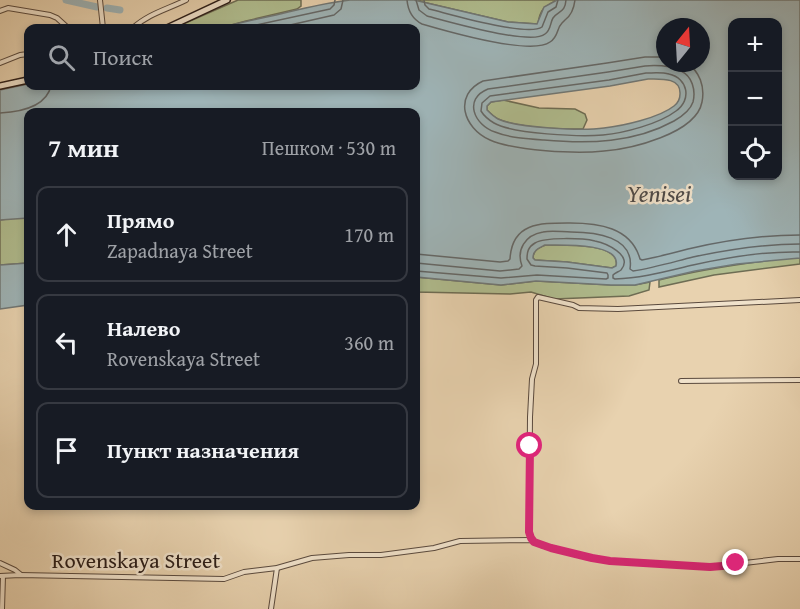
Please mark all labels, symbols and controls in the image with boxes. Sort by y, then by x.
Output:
north arrow [656,18,710,72]
map controls [728,18,782,180]
button: + [728,18,782,72]
search box [24,24,420,90]
icon: search [45,41,78,74]
text: Поиск [93,41,153,73]
button: − [728,72,782,126]
button: locate [728,126,782,180]
text: 7 мин [48,128,119,167]
text: Пешком · 530 m [262,133,396,162]
water label: Yenisei [627,176,691,211]
text: Прямо [107,204,174,236]
icon: ahead [50,218,83,251]
text: 170 m [344,220,394,249]
text: Zapadnaya Street [107,236,253,265]
text: Налево [107,312,180,344]
icon: left [50,326,83,359]
text: 360 m [344,328,394,357]
text: Rovenskaya Street [107,344,260,373]
route start [516,432,542,458]
icon: arrive [50,434,83,467]
text: Пункт назначения [107,434,299,466]
street label: Rovenskaya Street [52,544,220,576]
route end [722,549,748,575]

